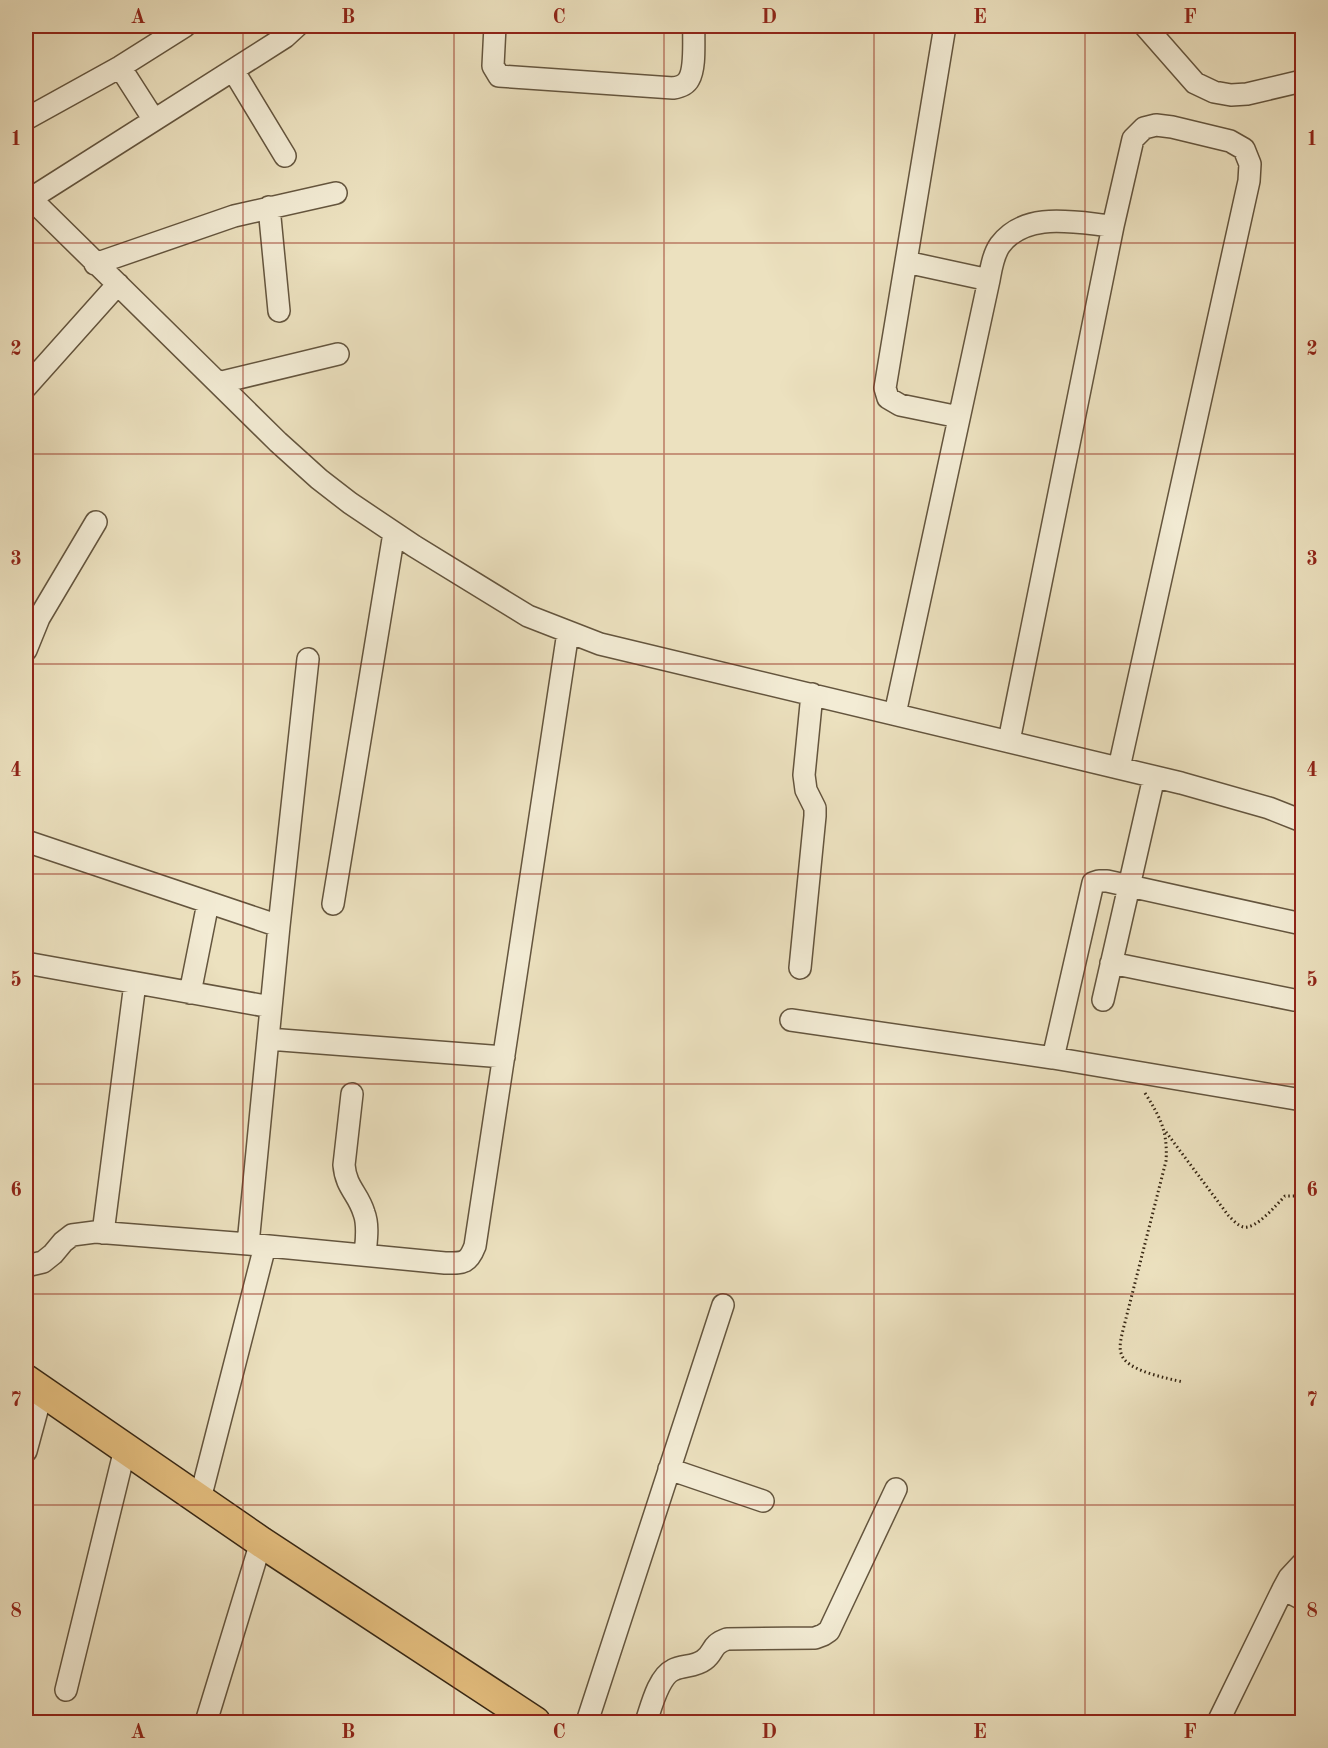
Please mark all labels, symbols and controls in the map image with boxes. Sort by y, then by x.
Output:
text: A [130,8,146,28]
text: B [341,8,355,28]
text: C [552,8,566,28]
text: D [761,8,777,28]
text: E [973,8,987,28]
text: F [1183,8,1197,28]
text: 1 [10,130,22,150]
text: 1 [1306,130,1318,150]
text: 2 [10,340,22,360]
text: 2 [1306,340,1318,360]
text: 3 [10,550,22,570]
text: 3 [1306,550,1318,570]
text: 4 [10,761,22,781]
text: 4 [1306,761,1318,781]
text: 5 [10,970,22,991]
text: 5 [1306,970,1318,991]
text: 6 [10,1181,22,1201]
text: 6 [1306,1181,1318,1201]
text: 7 [10,1391,22,1411]
text: 7 [1306,1391,1318,1411]
text: 8 [10,1602,22,1622]
text: 8 [1306,1602,1318,1622]
text: A [130,1723,146,1743]
text: B [341,1723,355,1743]
text: C [552,1723,566,1743]
text: D [761,1723,777,1743]
text: E [973,1723,987,1743]
text: F [1183,1723,1197,1743]

